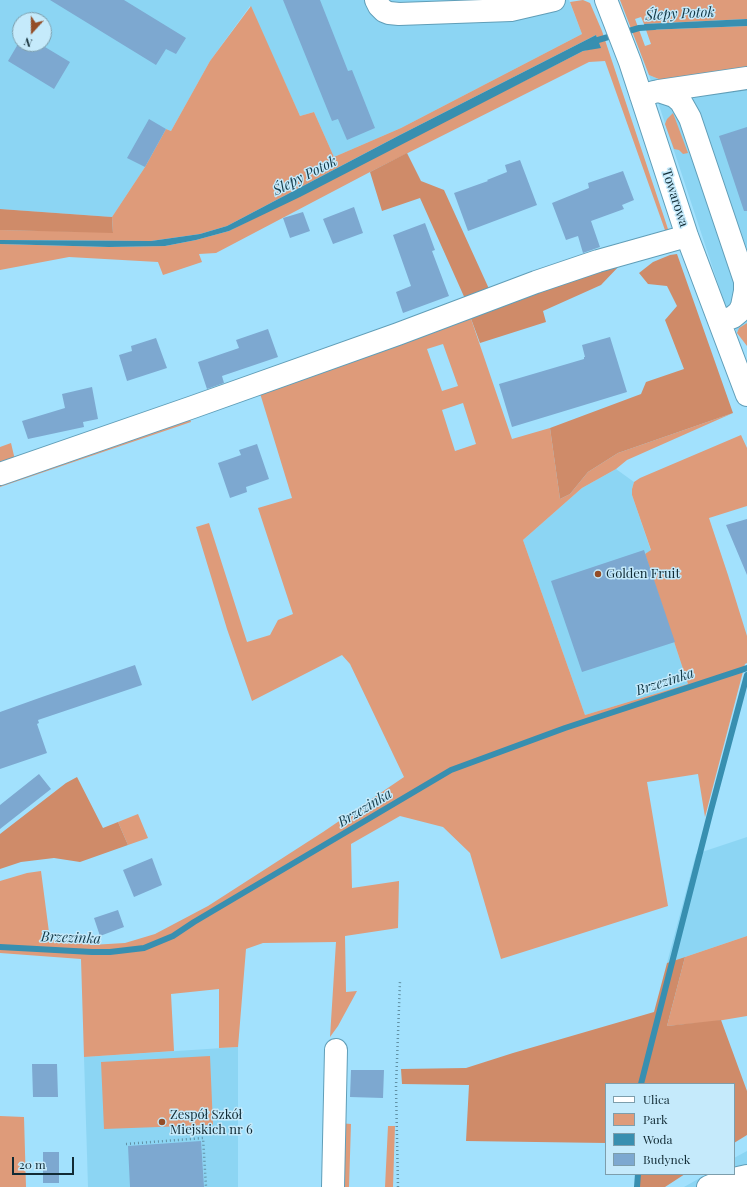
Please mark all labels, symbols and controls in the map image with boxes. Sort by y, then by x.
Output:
water label: Ślepy Potok [645,4,715,24]
north arrow [12,12,52,52]
text: N [21,34,34,51]
water label: Ślepy Potok [270,153,340,199]
street label: Towarowa [658,167,692,229]
place label: Golden Fruit [606,566,680,582]
marker: Golden Fruit [593,569,603,579]
water label: Brzezinka [634,665,696,699]
water label: Brzezinka [335,785,395,831]
water label: Brzezinka [41,929,101,947]
legend [605,1083,735,1175]
text: Ulica [643,1091,670,1107]
place label: Zespół Szkół Miejskich nr 6 [170,1107,253,1138]
text: Park [643,1111,668,1127]
marker: Zespół Szkół Miejskich nr 6 [157,1117,167,1127]
text: Woda [643,1131,673,1147]
scale bar [14,1149,76,1175]
text: Budynek [643,1151,690,1167]
text: 20 m [19,1156,46,1172]

